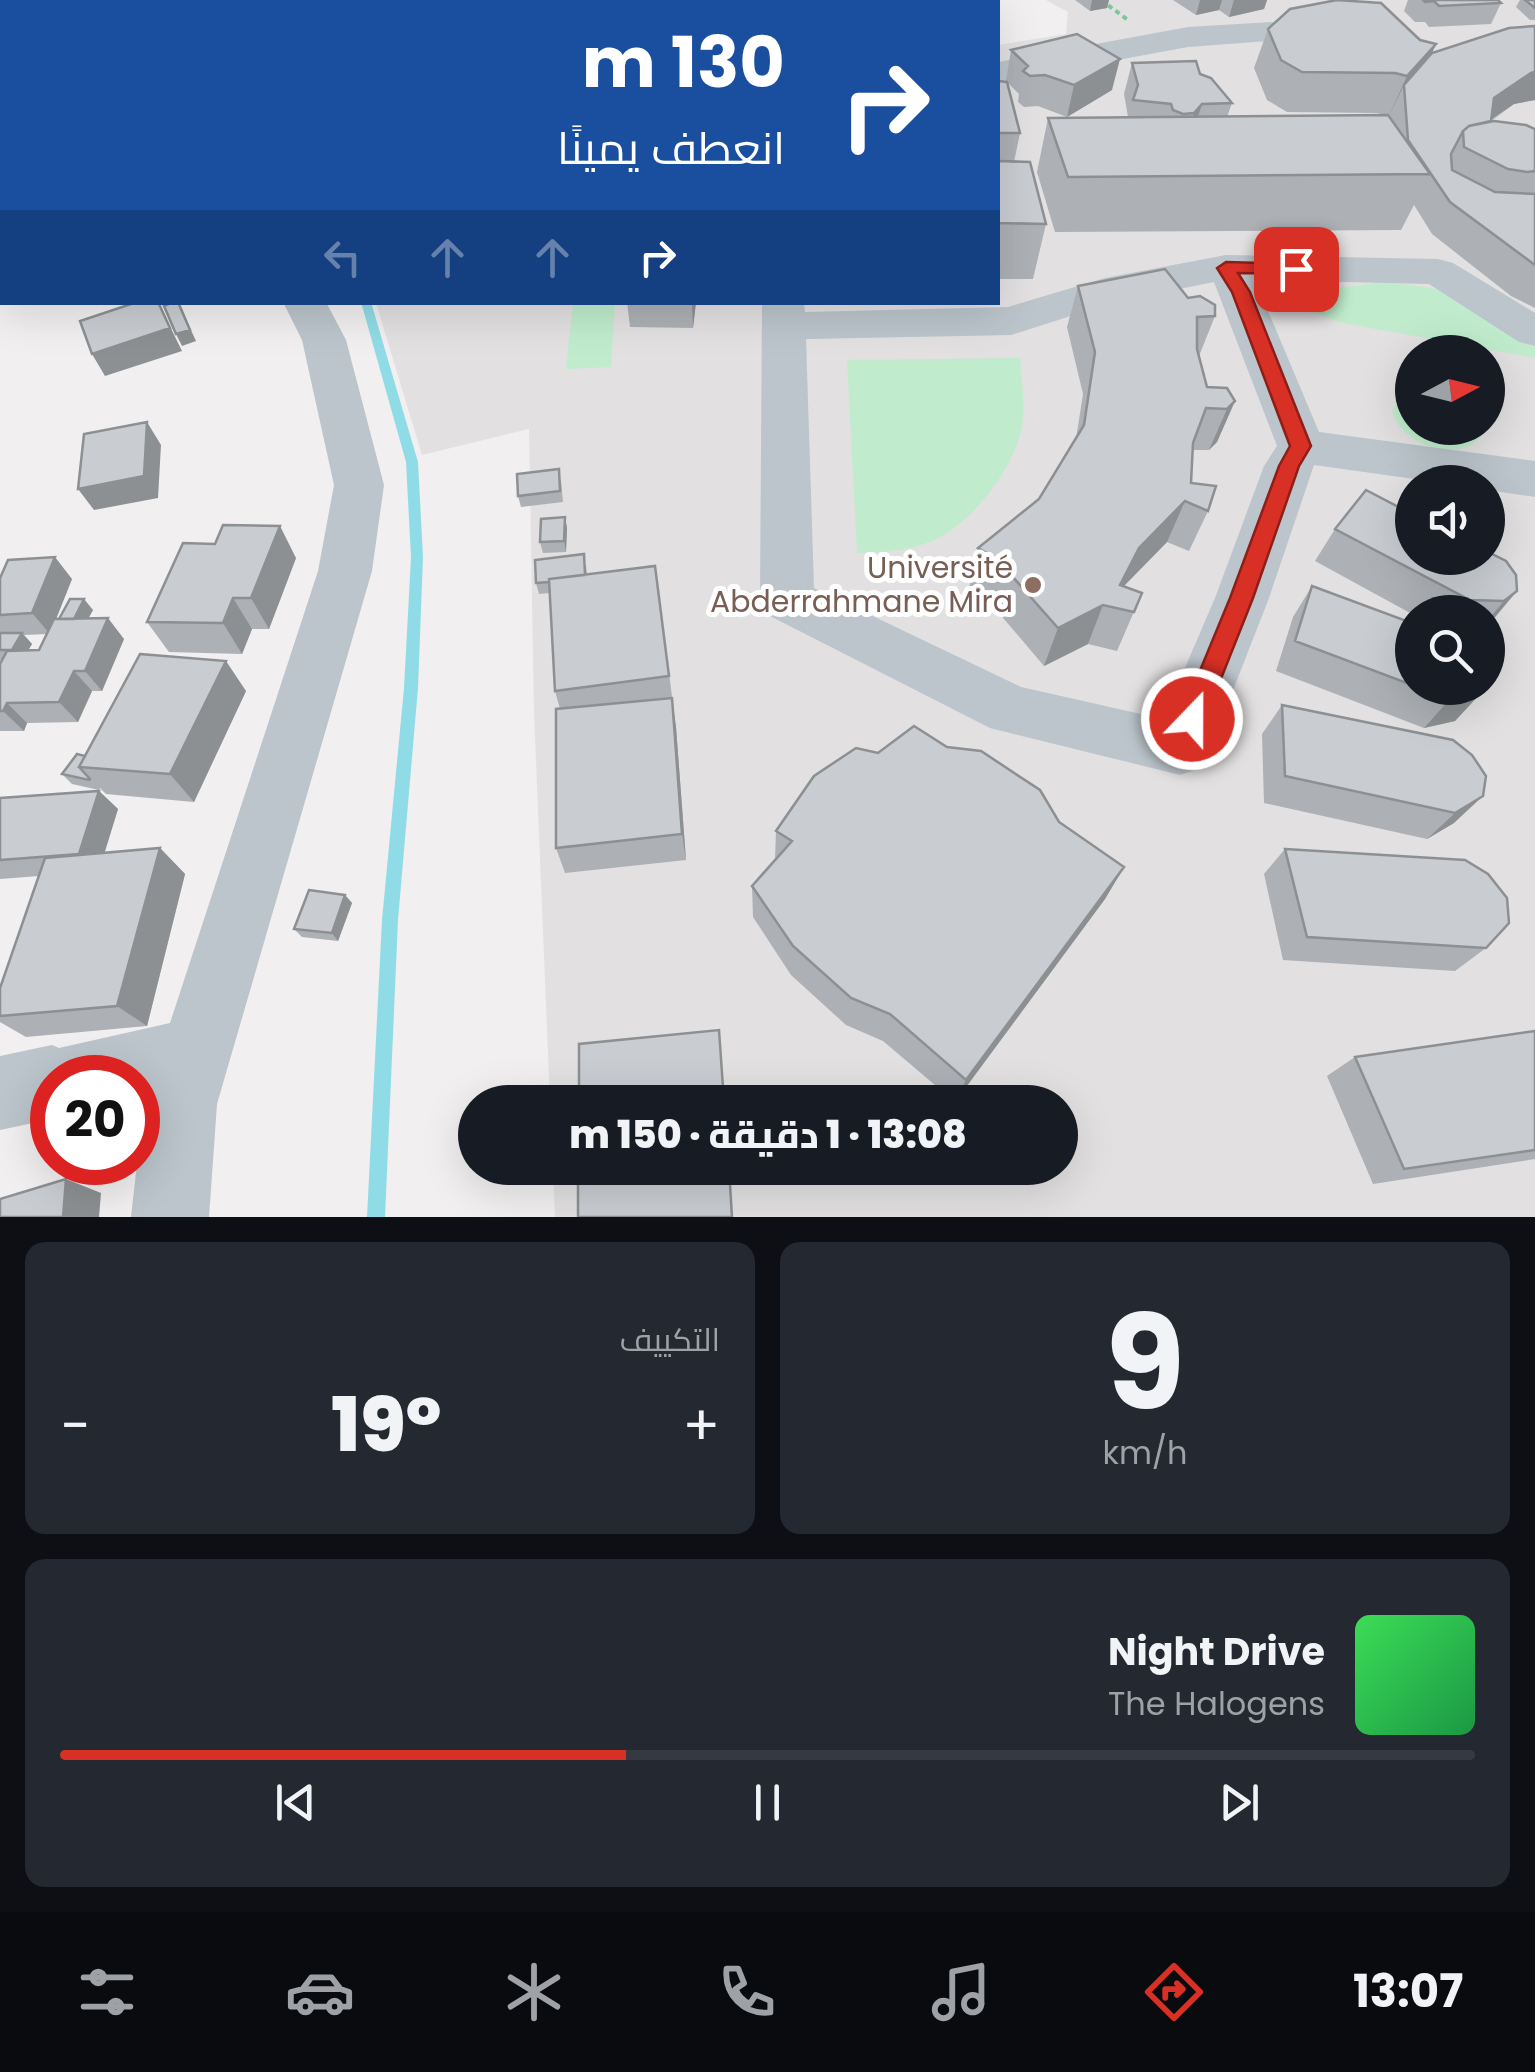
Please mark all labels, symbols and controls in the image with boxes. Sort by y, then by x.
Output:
text: 130 m [582,13,785,112]
icon: right [820,40,950,170]
text: انعطف يمينًا [557,117,785,180]
pin [1254,227,1339,312]
icon: left [315,230,370,285]
icon: ahead [420,230,475,285]
icon: ahead [525,230,580,285]
icon: right [630,230,685,285]
icon: arrive [1269,242,1324,297]
north arrow [1395,335,1505,445]
map controls [1395,335,1505,705]
button: sound [1395,465,1505,575]
place label: Université Abderrahmane Mira [710,546,1013,623]
marker: Université Abderrahmane Mira [1022,574,1044,596]
button: search [1395,595,1505,705]
position arrow [1140,667,1244,771]
speed limit sign: 20 [30,1055,160,1185]
text: 13:08 · 1 دقيقة · 150 m [569,1108,967,1161]
text: 9 [1105,1272,1185,1455]
text: التكييف [620,1317,720,1362]
text: 19° [331,1372,442,1477]
text: − [60,1387,90,1464]
text: + [682,1387,720,1464]
text: km/h [1102,1430,1188,1475]
text: Night Drive [1108,1625,1325,1678]
text: The Halogens [1108,1681,1325,1726]
icon: previous [268,1775,323,1830]
icon: pause [740,1775,795,1830]
icon: next [1212,1775,1267,1830]
icon: filters [72,1957,142,2027]
icon: car [285,1957,355,2027]
icon: climate [499,1957,569,2027]
icon: phone [712,1957,782,2027]
icon: music [926,1957,996,2027]
icon: directions [1139,1957,1209,2027]
text: 13:07 [1353,1960,1463,2023]

